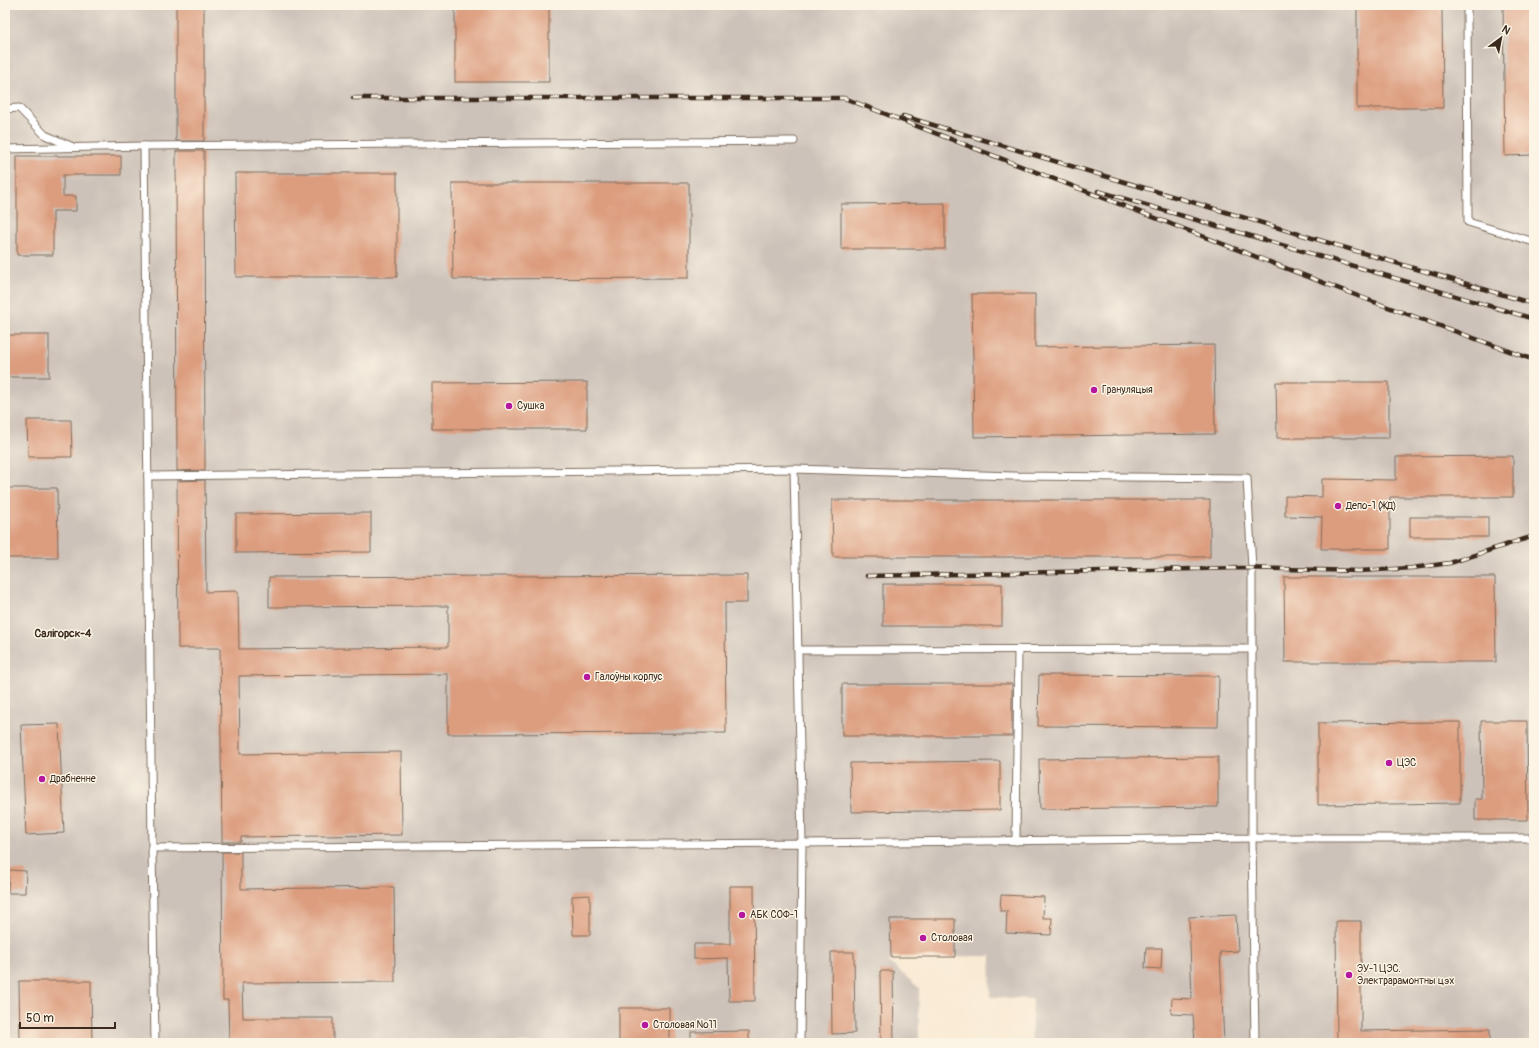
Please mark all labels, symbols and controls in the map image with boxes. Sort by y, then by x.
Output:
north arrow [1481,18,1521,58]
text: N [1499,22,1513,38]
place label: Грануляцыя [1102,384,1153,396]
marker: Грануляцыя [1089,385,1099,395]
place label: Сушка [517,400,545,412]
marker: Сушка [504,401,514,411]
place label: Депо-1 (ЖД) [1345,500,1396,512]
marker: Депо-1 (ЖД) [1333,501,1343,511]
district label: Салігорск-4 [35,627,92,640]
place label: Галоўны корпус [595,671,663,683]
marker: Галоўны корпус [582,672,592,682]
place label: ЦЭС [1397,757,1416,769]
marker: ЦЭС [1384,758,1394,768]
place label: Драбненне [49,773,96,785]
marker: Драбненне [37,774,47,784]
place label: АБК СОФ-1 [750,909,798,921]
marker: АБК СОФ-1 [737,910,747,920]
place label: Столовая [931,932,973,944]
marker: Столовая [918,933,928,943]
place label: ЭУ-1 ЦЭС. Электрарамонтны цэх [1357,963,1454,987]
marker: ЭУ-1 ЦЭС. Электрарамонтны цэх [1344,970,1354,980]
scale bar [20,1004,115,1030]
text: 50 m [26,1011,54,1026]
place label: Столовая №11 [653,1019,717,1031]
marker: Столовая №11 [640,1020,650,1030]

